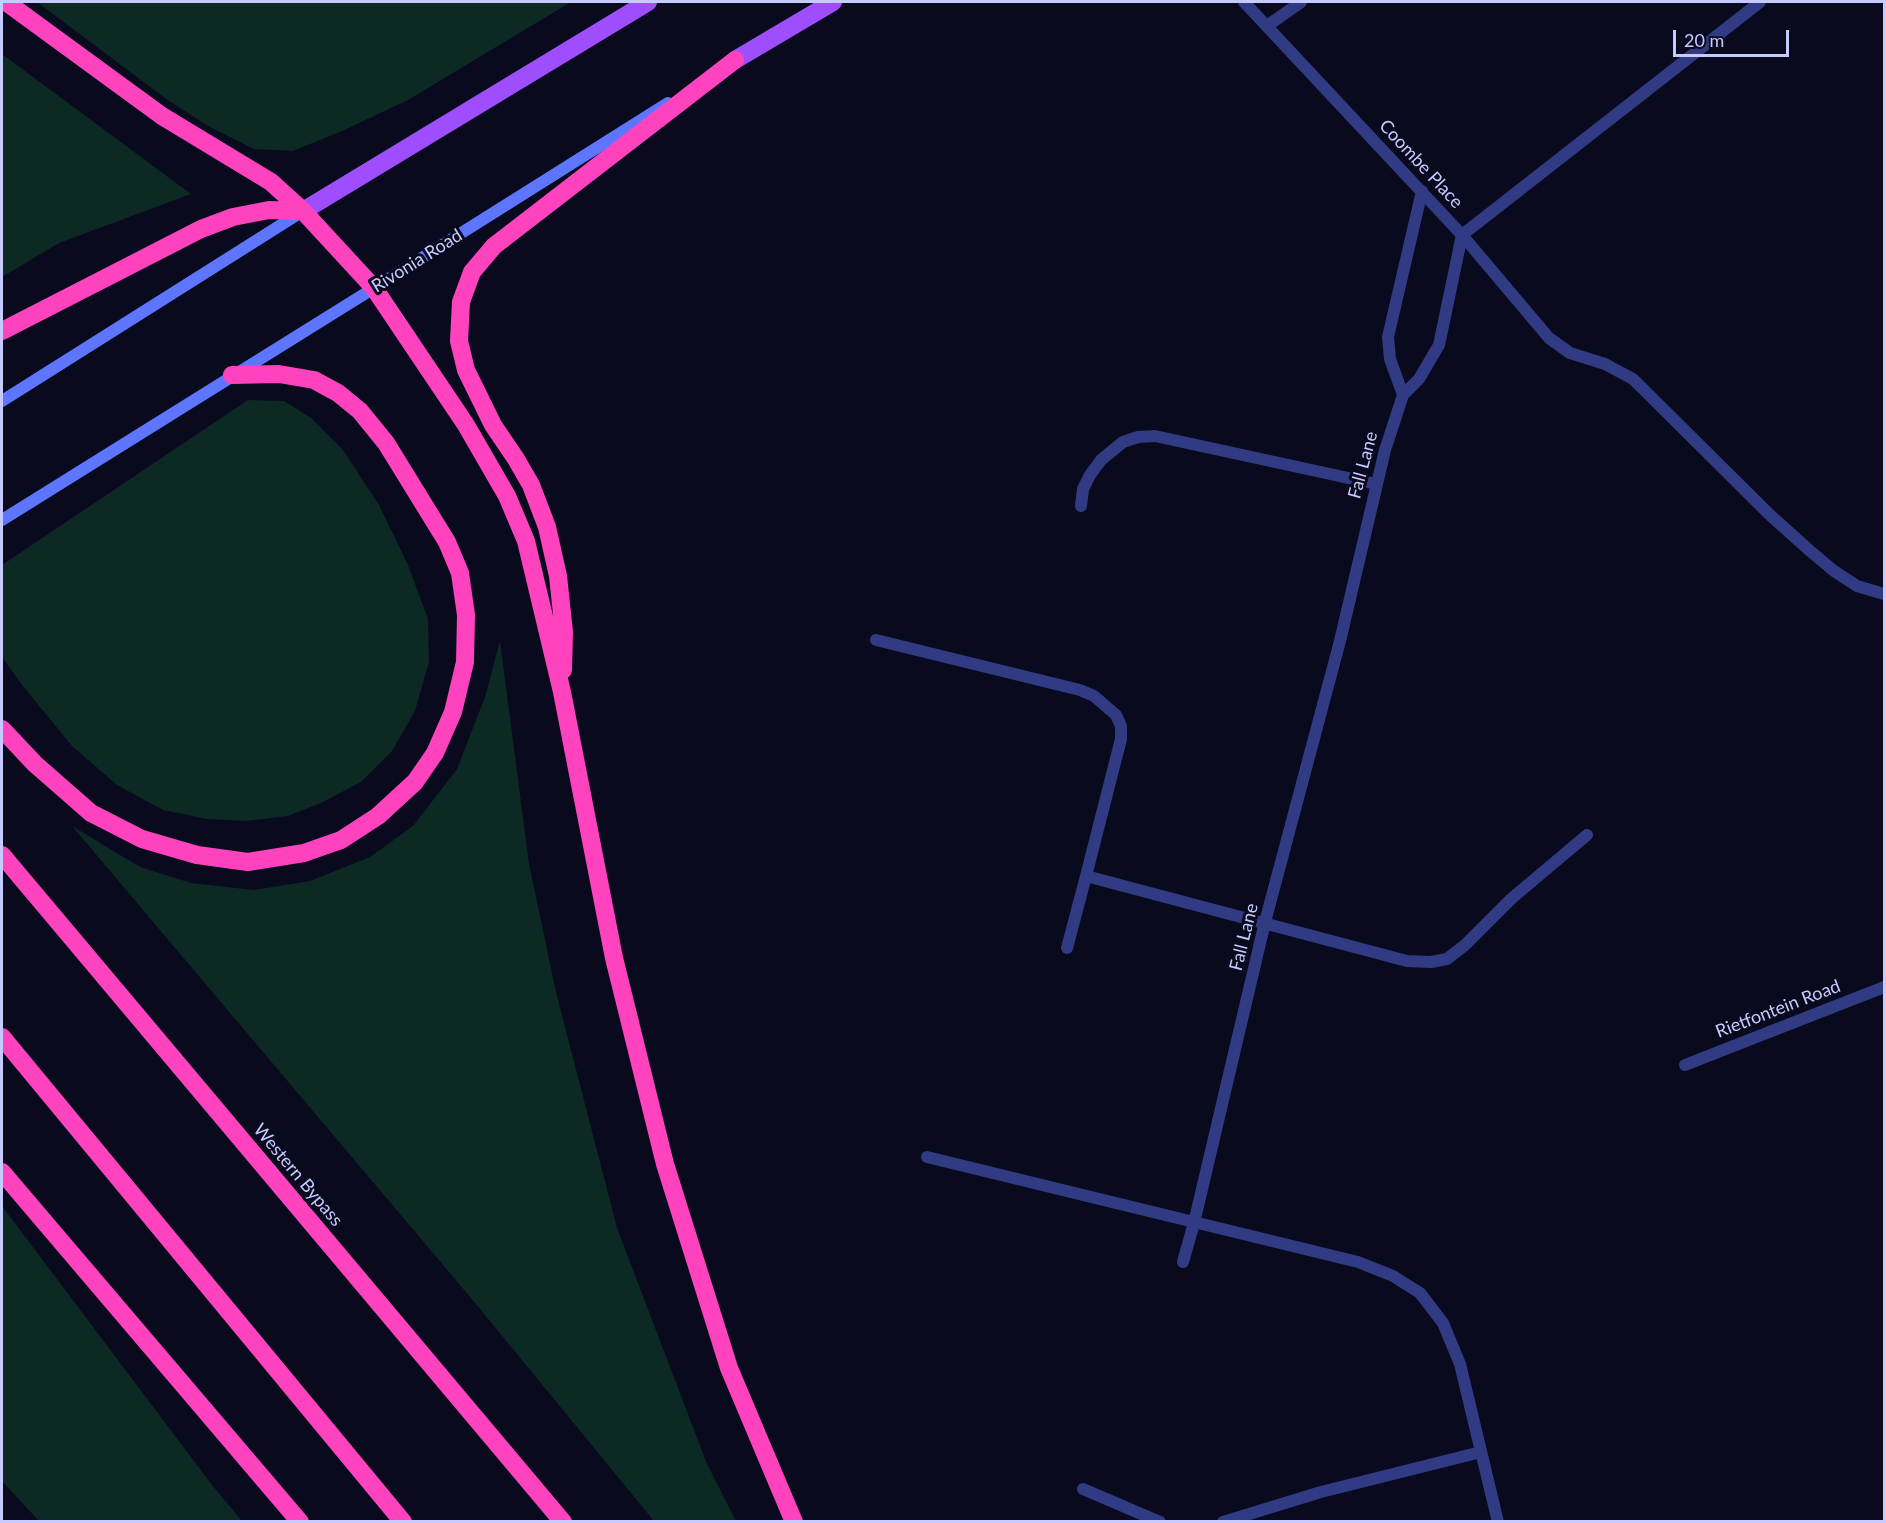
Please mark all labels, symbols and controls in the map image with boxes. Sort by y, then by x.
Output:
scale bar [1676,18,1792,56]
text: 20 m [1684,29,1724,51]
street label: Coombe Place [1375,115,1467,213]
street label: Rivonia Road [368,225,466,297]
street label: Fall Lane [1344,429,1382,501]
street label: Fall Lane [1225,901,1263,973]
street label: Rietfontein Road [1713,975,1843,1043]
street label: Western Bypass [249,1119,347,1231]

